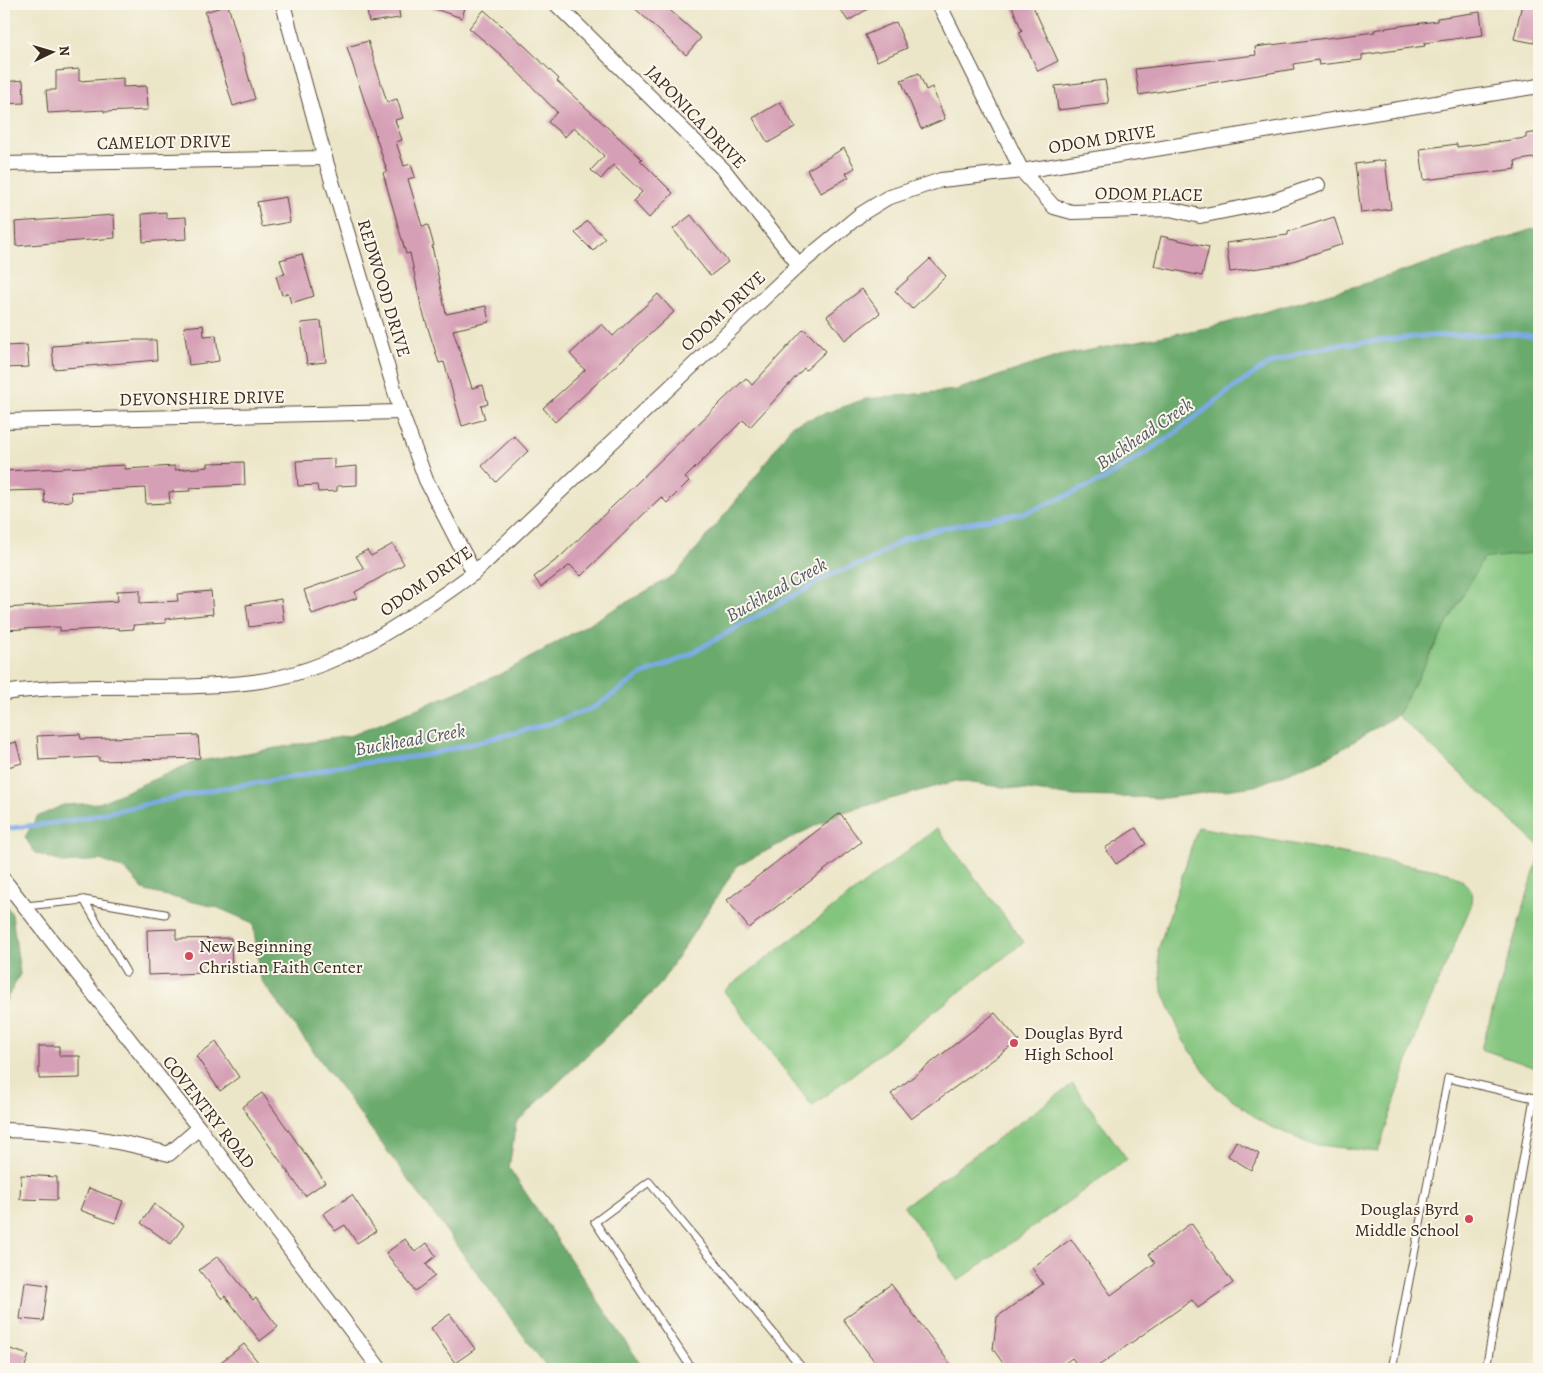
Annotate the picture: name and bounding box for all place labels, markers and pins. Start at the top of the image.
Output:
place label: New Beginning Christian Faith Center [199,934,363,979]
marker: New Beginning Christian Faith Center [183,950,195,962]
place label: Douglas Byrd High School [1024,1021,1123,1066]
marker: Douglas Byrd High School [1008,1037,1020,1049]
place label: Douglas Byrd Middle School [1355,1197,1460,1242]
marker: Douglas Byrd Middle School [1463,1213,1475,1225]

